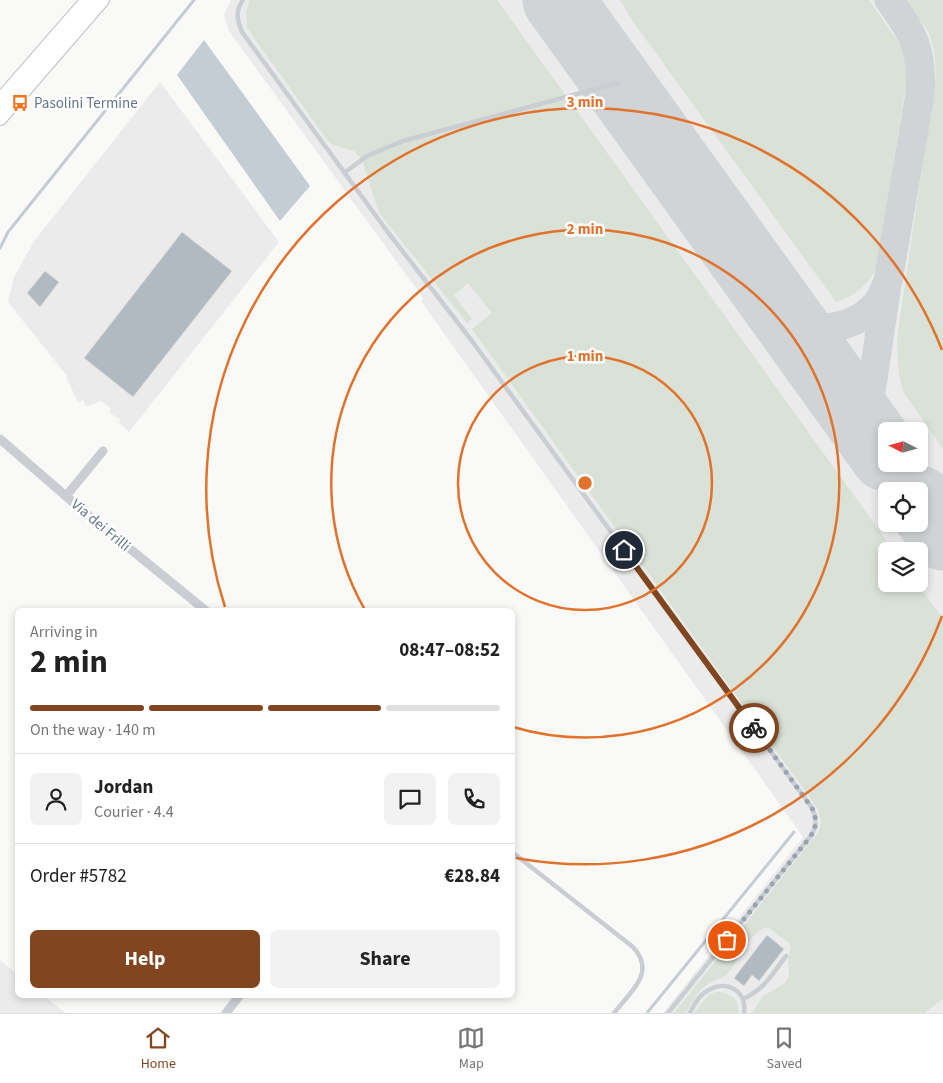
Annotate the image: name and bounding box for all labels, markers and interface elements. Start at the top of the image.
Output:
text: 3 min [567,92,603,113]
bus stop icon: Pasolini Termine [10,93,30,113]
place label: Pasolini Termine [34,93,138,114]
text: 2 min [567,219,603,240]
text: 1 min [567,346,603,367]
north arrow [878,422,928,472]
map controls [878,422,928,592]
centre of rings [576,474,594,492]
button: locate [878,482,928,532]
street label: Via dei Frilli [66,494,135,556]
pin [603,529,645,571]
icon: home [610,536,638,564]
button: layers [878,542,928,592]
text: Arriving in [30,621,98,643]
text: 08:47–08:52 [399,637,500,664]
text: 2 min [30,639,108,685]
courier [729,703,779,753]
icon: bike [740,714,768,742]
text: On the way · 140 m [30,719,155,741]
button: person [30,773,82,825]
button: chat [384,773,436,825]
button: phone [448,773,500,825]
text: Jordan [94,774,153,801]
text: Courier · 4.4 [94,801,174,823]
text: Order #5782 [30,863,127,890]
text: €28.84 [444,863,500,890]
pin [706,919,748,961]
icon: bag [713,926,741,954]
button: Help [30,930,260,988]
button: Share [270,930,500,988]
tab: Home [141,1024,176,1074]
tab: Map [457,1024,485,1074]
tab: Saved [767,1024,802,1074]

